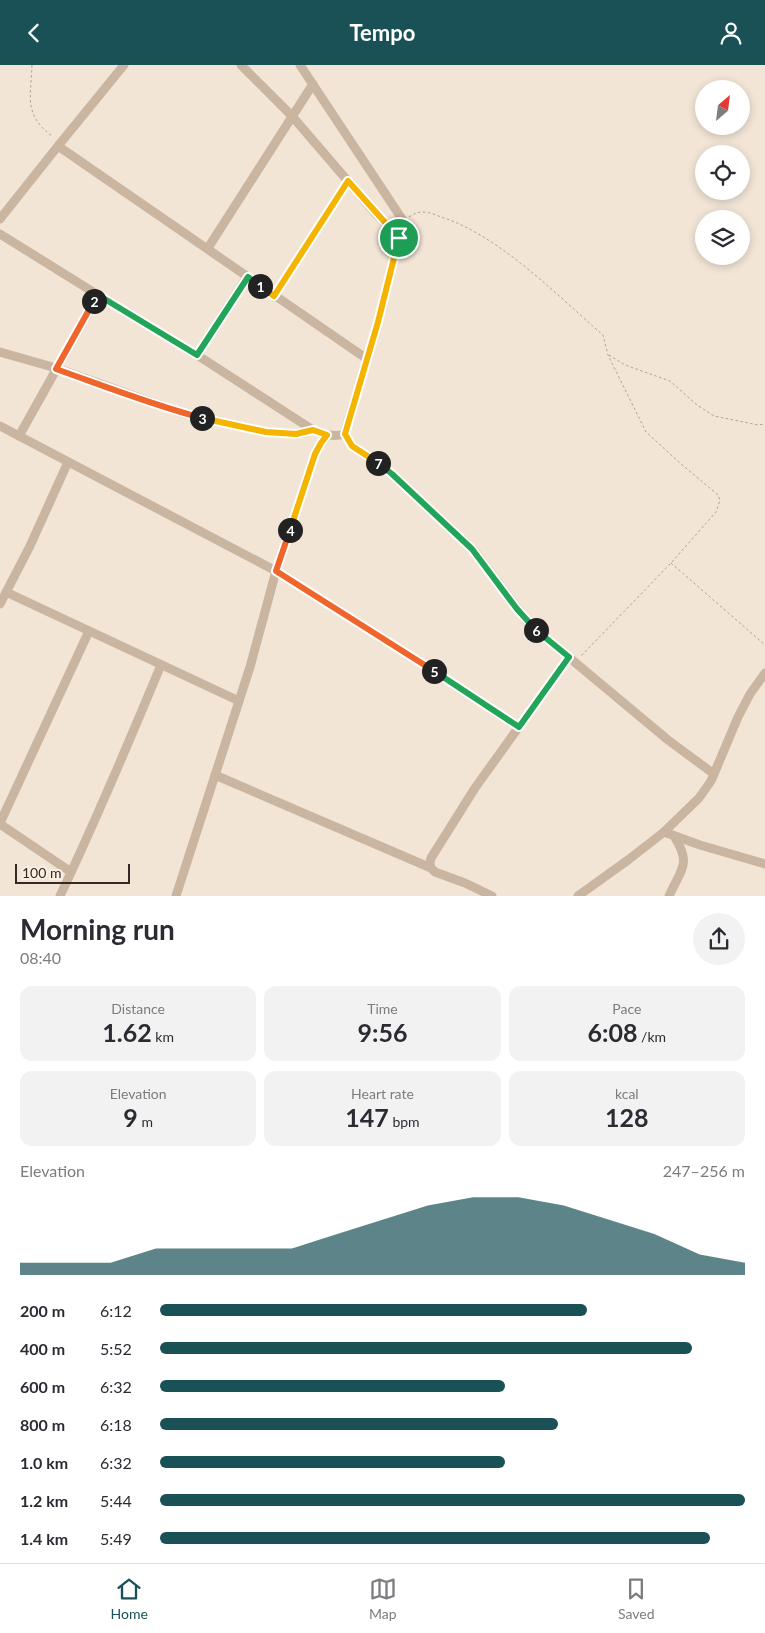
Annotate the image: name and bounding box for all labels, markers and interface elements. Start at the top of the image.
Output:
icon: back [20,19,48,47]
text: Tempo [350,19,415,46]
icon: person [717,19,745,47]
north arrow [695,80,750,135]
map controls [695,80,750,265]
button: locate [695,145,750,200]
button: layers [695,210,750,265]
pin [378,217,420,259]
icon: arrive [385,224,413,252]
pin: 1 [248,273,272,299]
text: 1 [256,278,265,295]
pin: 2 [82,289,106,313]
text: 2 [90,293,99,310]
pin: 3 [190,405,214,431]
text: 3 [198,410,207,427]
pin: 7 [366,451,390,475]
text: 7 [374,455,383,472]
pin: 4 [278,517,302,543]
text: 4 [286,522,295,539]
pin: 6 [524,617,548,643]
text: 6 [532,622,541,639]
pin: 5 [422,659,446,683]
text: 5 [430,663,439,680]
scale bar [15,861,130,884]
text: 100 m [22,864,61,881]
text: Morning run [20,912,175,946]
button: share [693,913,745,965]
text: 08:40 [20,948,61,967]
text: Distance [111,1000,165,1017]
text: Time [367,1000,398,1017]
text: Pace [612,1000,641,1017]
text: 1.62 [102,1017,152,1047]
text: 9:56 [358,1017,407,1047]
text: 6:08 [588,1017,638,1047]
text: km [152,1028,174,1045]
text: /km [638,1028,666,1045]
text: Elevation [110,1085,167,1102]
text: Heart rate [351,1085,414,1102]
text: kcal [615,1085,639,1102]
text: 9 [123,1102,138,1132]
text: 147 [345,1102,389,1132]
text: 128 [605,1102,649,1132]
text: m [138,1113,153,1130]
text: bpm [389,1113,420,1130]
text: Elevation [20,1161,85,1180]
text: 247–256 m [663,1161,745,1180]
text: 200 m [20,1301,65,1320]
text: 6:12 [100,1301,132,1320]
text: 400 m [20,1339,65,1358]
text: 5:52 [100,1339,132,1358]
text: 600 m [20,1377,65,1396]
text: 6:32 [100,1377,132,1396]
text: 800 m [20,1415,65,1434]
text: 6:18 [100,1415,132,1434]
text: 1.0 km [20,1453,68,1472]
text: 6:32 [100,1453,132,1472]
text: 1.2 km [20,1491,68,1510]
text: 5:44 [100,1491,132,1510]
text: 1.4 km [20,1529,68,1548]
text: 5:49 [100,1529,132,1548]
tab: Home [111,1575,148,1622]
tab: Map [369,1575,397,1622]
tab: Saved [618,1575,654,1622]

